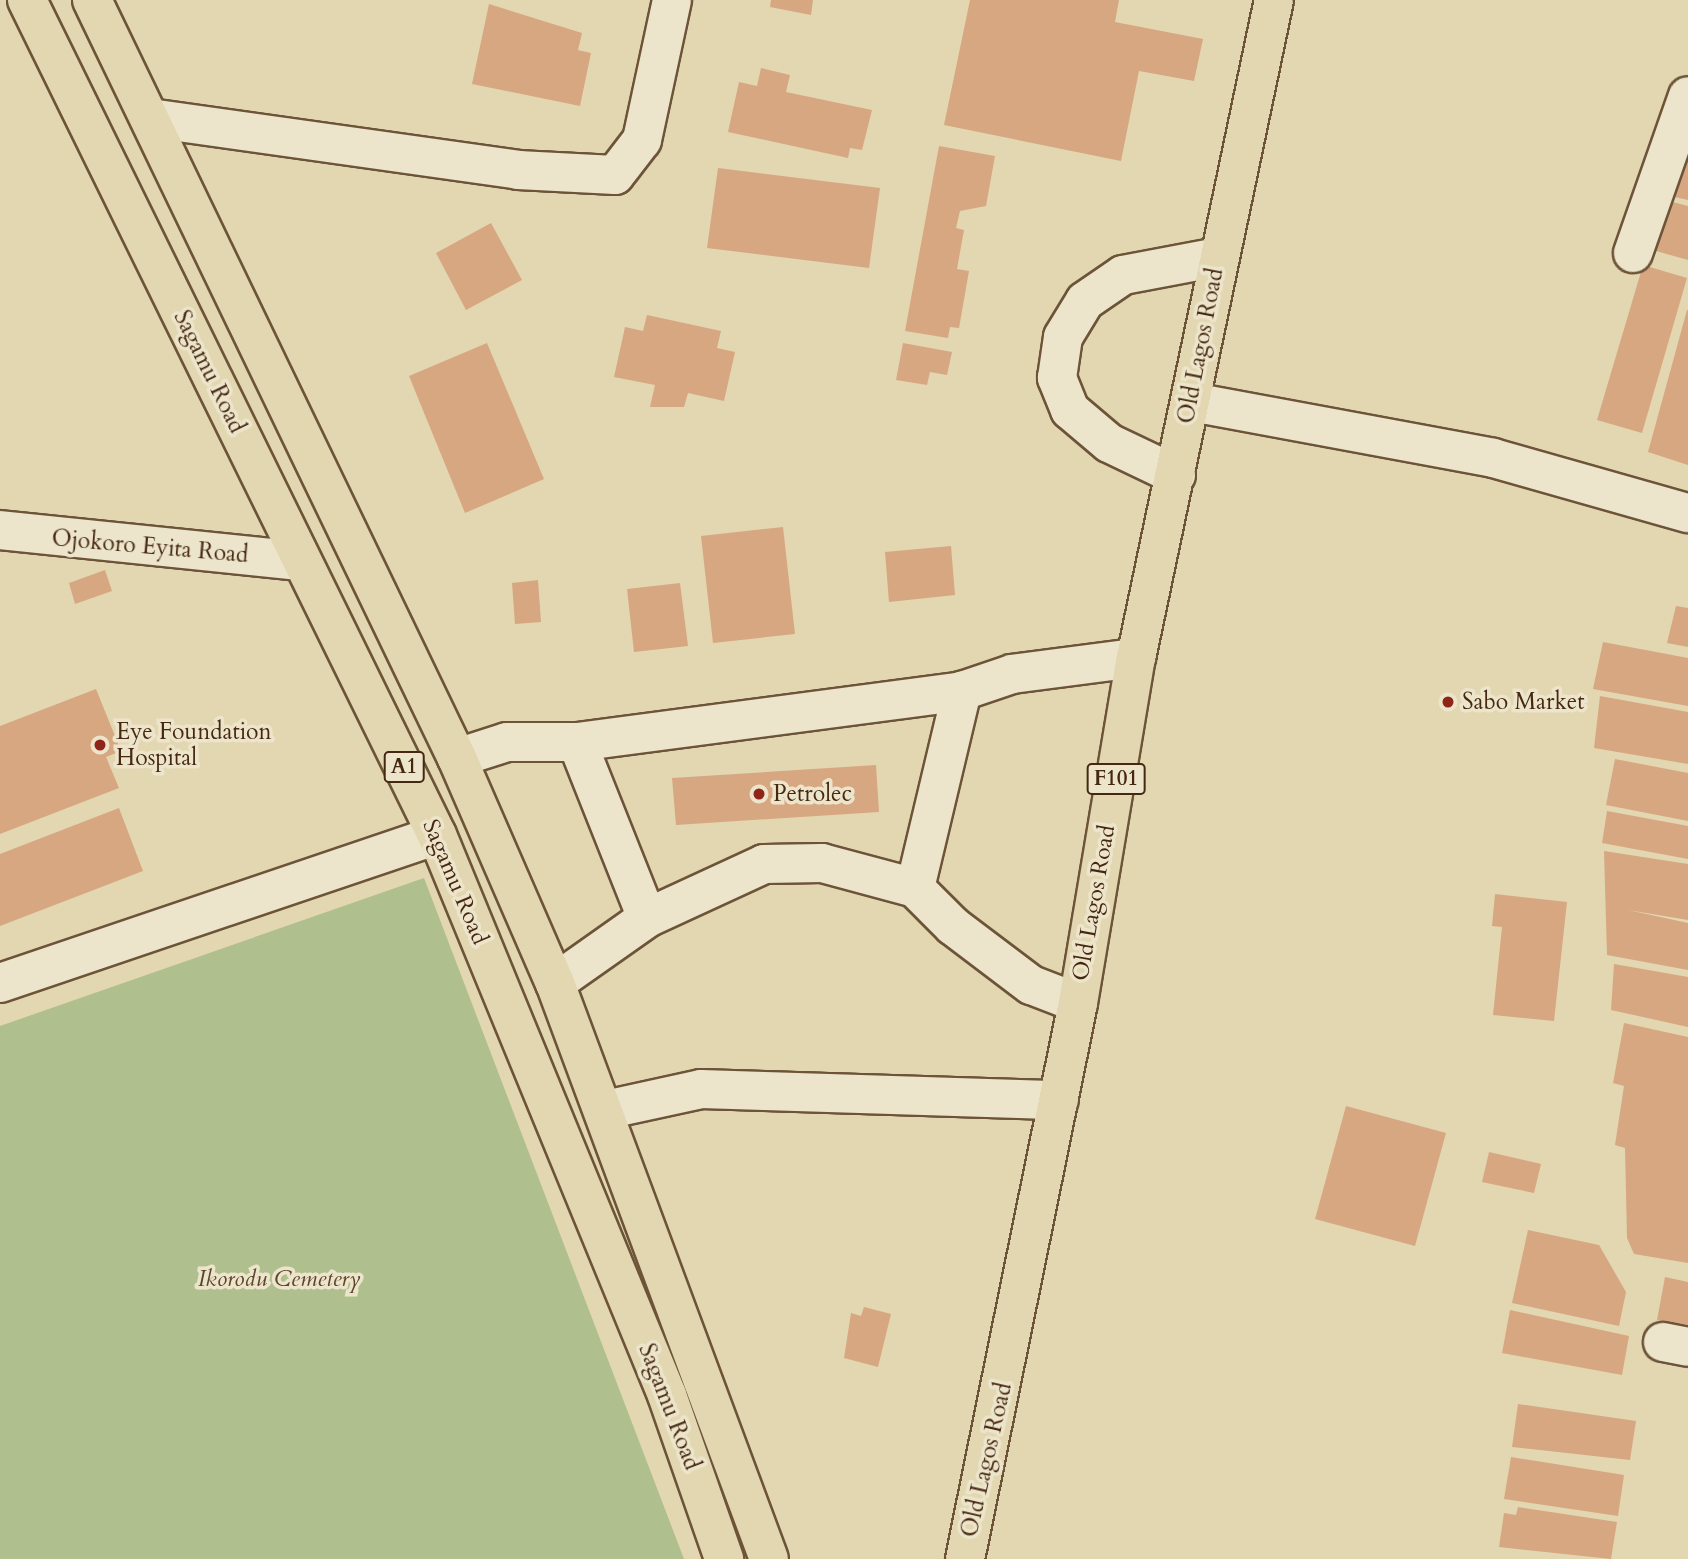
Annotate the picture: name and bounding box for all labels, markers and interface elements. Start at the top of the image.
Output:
street label: Old Lagos Road [1172,266,1230,426]
street label: Sagamu Road [167,306,251,438]
street label: Ojokoro Eyita Road [51,525,249,569]
place label: Sabo Market [1462,688,1584,716]
marker: Sabo Market [1440,694,1456,710]
place label: Eye Foundation Hospital [116,718,272,772]
marker: Eye Foundation Hospital [90,735,110,755]
road number: A1 [383,750,425,784]
road number: F101 [1086,762,1146,796]
place label: Petrolec [773,780,852,808]
marker: Petrolec [751,786,767,802]
street label: Sagamu Road [416,815,494,949]
street label: Old Lagos Road [1067,823,1121,983]
park label: Ikorodu Cemetery [198,1265,360,1293]
street label: Sagamu Road [632,1340,706,1474]
street label: Old Lagos Road [956,1380,1018,1540]

